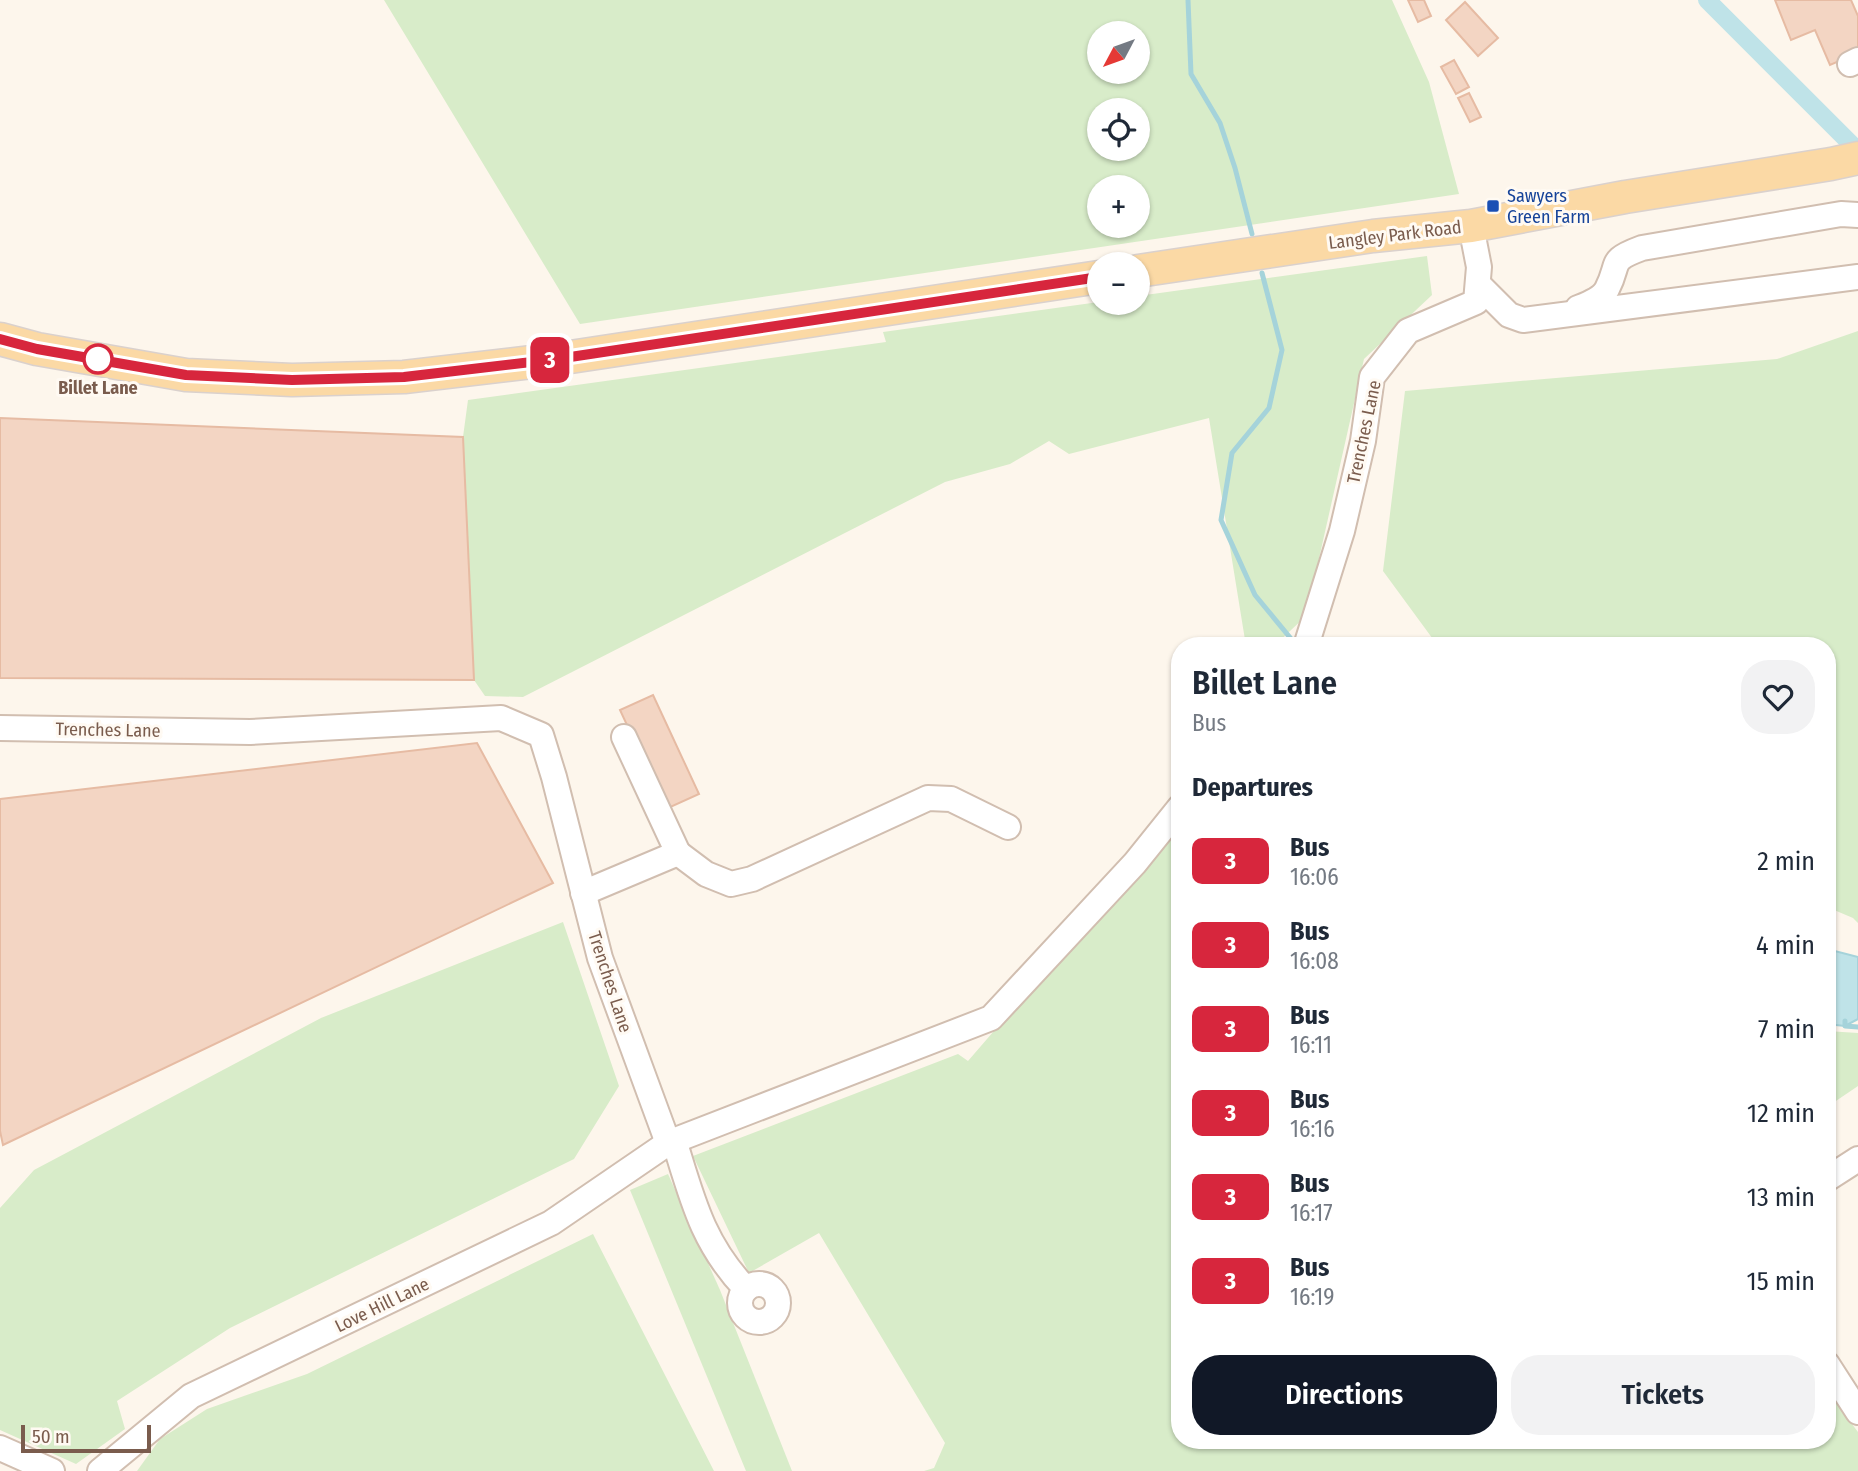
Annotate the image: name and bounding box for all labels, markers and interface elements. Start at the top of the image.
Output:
north arrow [1087,21,1150,84]
map controls [1087,21,1150,315]
button: locate [1087,98,1150,161]
button: + [1087,175,1150,238]
place label: Sawyers Green Farm [1507,185,1590,228]
marker: Sawyers Green Farm [1485,198,1501,214]
street label: Langley Park Road [1327,216,1463,254]
button: − [1087,252,1150,315]
line badge: 3 [527,337,573,383]
marker: Billet Lane [83,344,113,374]
text: 3 [544,346,556,374]
place label: Billet Lane [58,377,138,399]
street label: Trenches Lane [1342,378,1386,486]
button: heart [1741,660,1815,734]
text: Billet Lane [1192,663,1337,703]
text: Bus [1192,709,1226,737]
street label: Trenches Lane [55,718,161,742]
text: Departures [1192,772,1313,803]
text: Bus [1290,832,1329,863]
text: 2 min [1757,846,1815,877]
text: 3 [1225,847,1236,875]
text: 16:06 [1290,863,1339,891]
text: Bus [1290,916,1329,947]
street label: Trenches Lane [583,929,637,1035]
text: 4 min [1756,930,1815,961]
text: 3 [1225,931,1236,959]
text: 16:08 [1290,947,1339,975]
text: Bus [1290,1000,1329,1031]
text: 7 min [1758,1014,1815,1045]
text: 3 [1225,1015,1236,1043]
text: 16:11 [1290,1031,1332,1059]
text: Bus [1290,1084,1329,1115]
text: 12 min [1747,1098,1815,1129]
text: 3 [1225,1099,1236,1127]
text: 16:16 [1290,1115,1335,1143]
text: Bus [1290,1168,1329,1199]
text: 13 min [1747,1182,1815,1213]
text: 3 [1225,1183,1236,1211]
text: 16:17 [1290,1199,1333,1227]
text: Bus [1290,1252,1329,1283]
text: 15 min [1747,1266,1815,1297]
text: 3 [1225,1267,1236,1295]
street label: Love Hill Lane [331,1273,433,1337]
text: 16:19 [1290,1283,1334,1311]
button: Directions [1192,1355,1497,1435]
button: Tickets [1511,1355,1815,1435]
scale bar [21,1422,150,1454]
text: 50 m [32,1425,70,1448]

